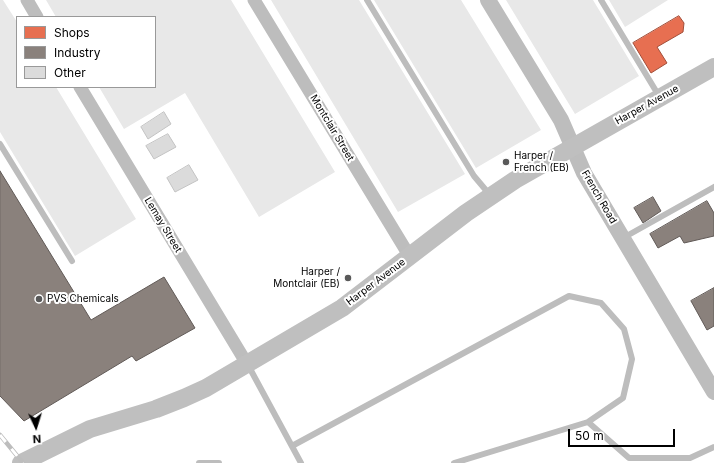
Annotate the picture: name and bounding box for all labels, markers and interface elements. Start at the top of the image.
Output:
legend [16,16,156,88]
text: Shops [54,25,90,40]
text: Industry [54,45,100,60]
text: Other [54,65,86,80]
street label: Harper Avenue [613,83,681,127]
street label: Montclair Street [308,93,356,163]
place label: Harper / French (EB) [514,150,569,174]
marker: Harper / French (EB) [501,157,511,167]
street label: French Road [579,168,619,226]
street label: Lemay Street [142,195,184,255]
street label: Harper Avenue [344,256,408,308]
place label: Harper / Montclair (EB) [273,266,340,290]
marker: Harper / Montclair (EB) [343,273,353,283]
place label: PVS Chemicals [47,293,119,305]
marker: PVS Chemicals [34,294,44,304]
north arrow [16,407,56,447]
scale bar [570,421,677,447]
text: 50 m [575,428,604,443]
text: N [32,432,42,446]

